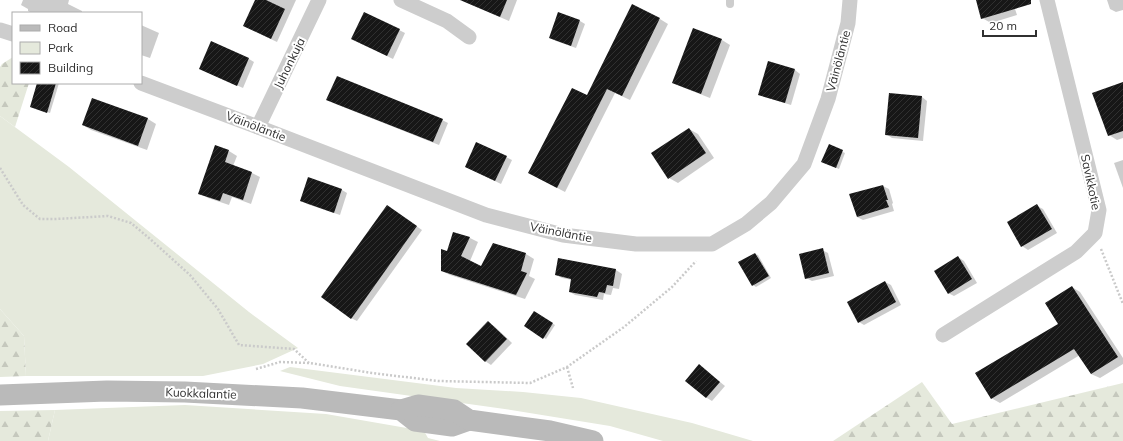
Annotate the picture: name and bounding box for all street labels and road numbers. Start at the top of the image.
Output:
street label: Väinöläntie [823,29,853,93]
street label: Juhonkuja [270,35,308,91]
street label: Väinöläntie [224,108,288,144]
street label: Savikkotie [1078,153,1104,211]
street label: Väinöläntie [529,219,593,245]
street label: Kuokkalantie [165,384,237,402]

